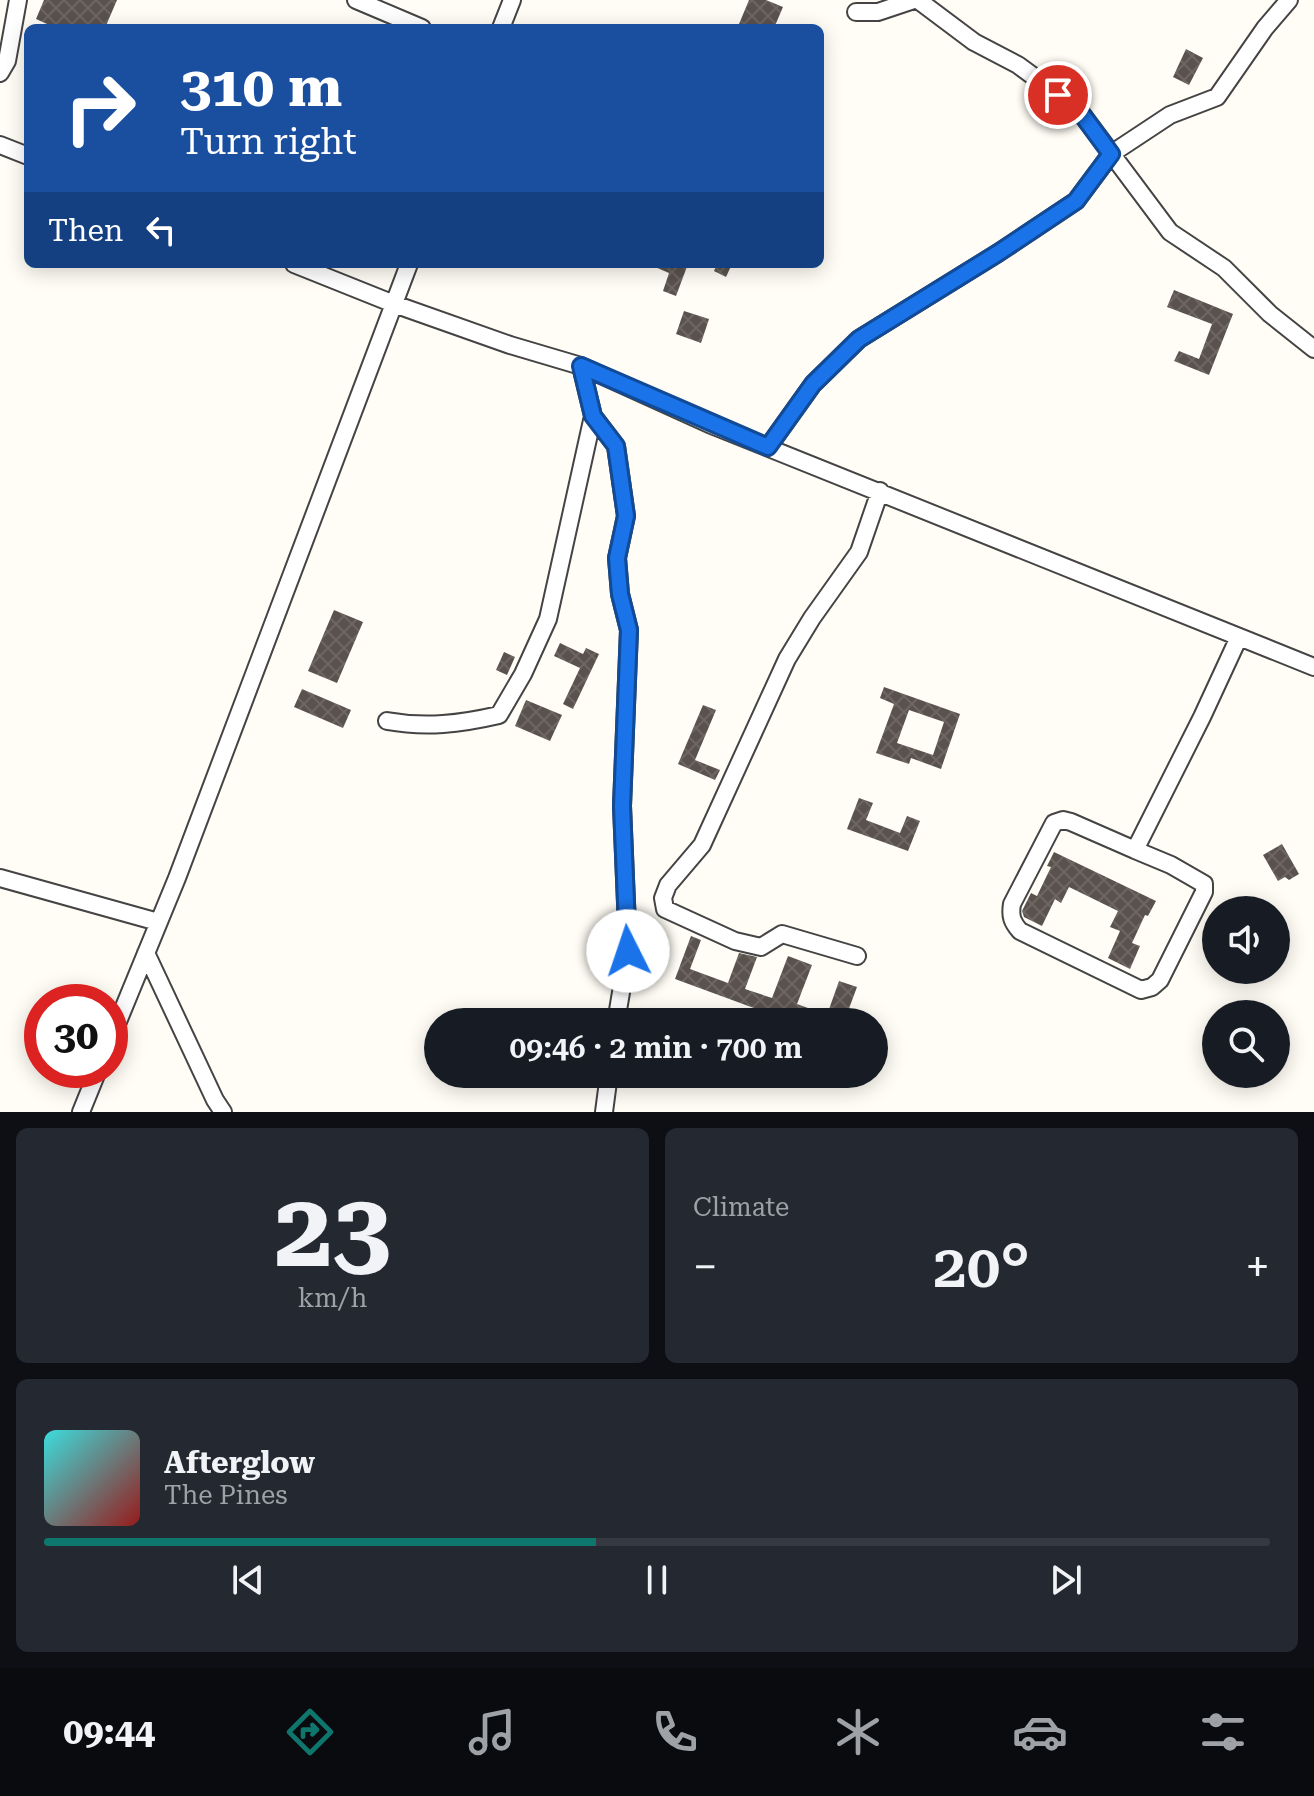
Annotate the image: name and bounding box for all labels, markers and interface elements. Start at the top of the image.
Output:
text: 310 m [180,54,342,120]
icon: right [48,56,152,160]
pin [1024,61,1092,129]
icon: arrive [1036,73,1080,117]
text: Turn right [180,121,357,163]
icon: left [139,208,183,252]
text: Then [48,213,123,248]
map controls [1202,896,1290,1088]
button: sound [1202,896,1290,984]
position arrow [586,909,670,993]
speed limit sign: 30 [24,984,128,1088]
button: search [1202,1000,1290,1088]
text: 09:46 · 2 min · 700 m [510,1030,802,1065]
text: 23 [274,1170,391,1291]
text: Climate [693,1192,789,1222]
text: 20° [933,1231,1030,1302]
text: − [693,1241,718,1293]
text: + [1245,1241,1270,1293]
text: km/h [298,1283,367,1313]
text: Afterglow [164,1445,315,1480]
text: The Pines [164,1480,288,1510]
icon: previous [226,1558,270,1602]
icon: pause [635,1558,679,1602]
icon: next [1044,1558,1088,1602]
icon: directions [282,1704,338,1760]
icon: music [464,1704,520,1760]
icon: phone [647,1704,703,1760]
icon: climate [830,1704,886,1760]
icon: car [1012,1704,1068,1760]
icon: filters [1195,1704,1251,1760]
text: 09:44 [63,1711,155,1753]

